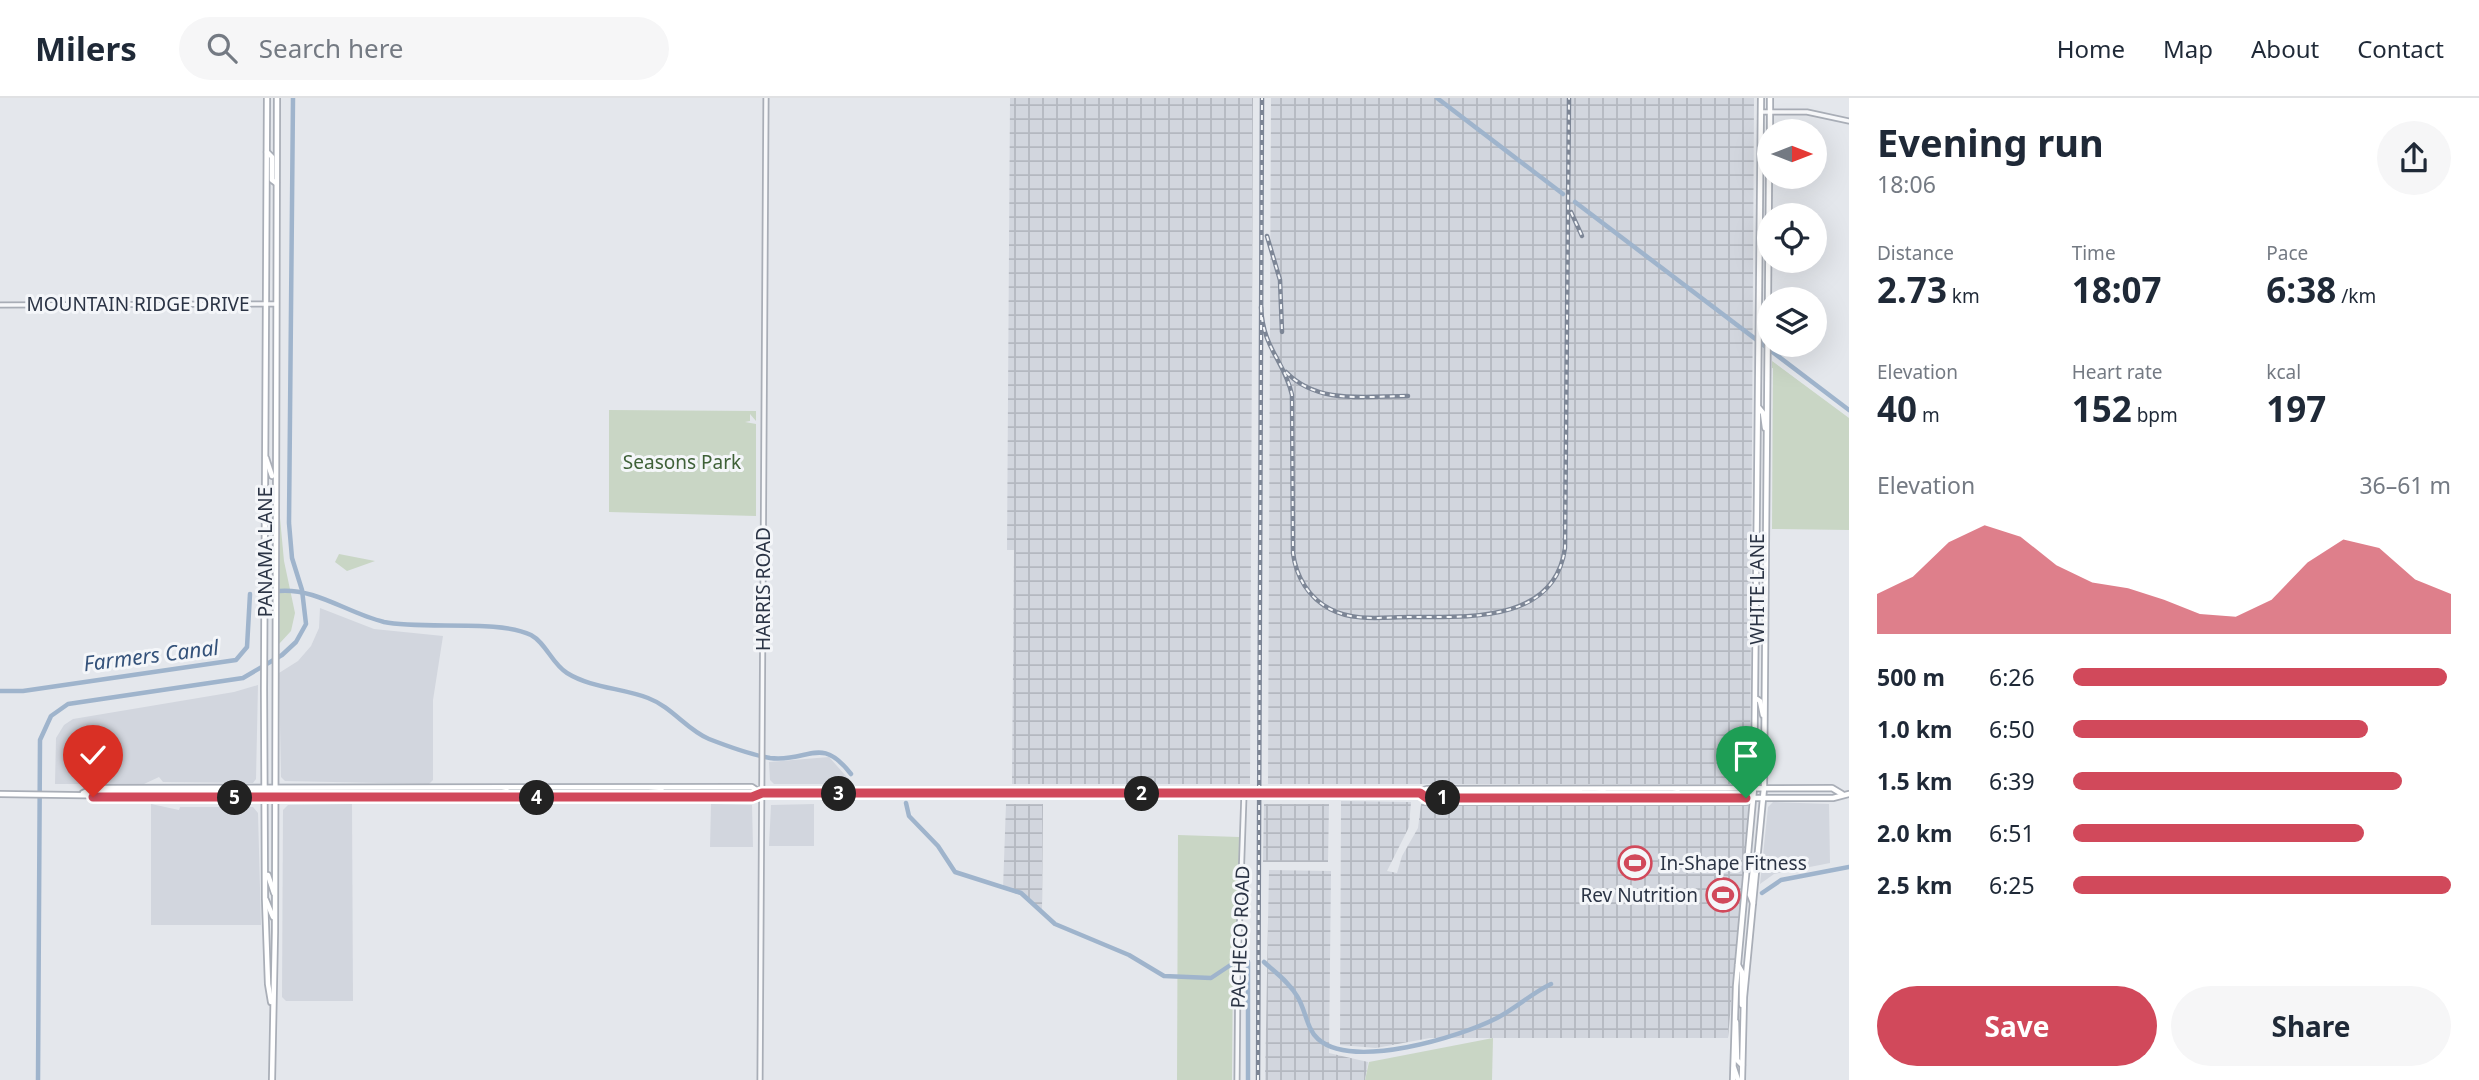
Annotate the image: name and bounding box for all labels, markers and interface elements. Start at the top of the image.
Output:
search box [179,17,669,80]
text: Milers [35,26,137,71]
icon: search [203,29,241,67]
text: Search here [259,30,404,66]
text: Home [2057,32,2125,65]
text: Map [2163,32,2213,65]
text: About [2251,32,2319,65]
text: Contact [2357,32,2444,65]
text: Evening run [1877,116,2104,168]
north arrow [1757,119,1827,189]
map controls [1757,119,1827,357]
button: share [2377,121,2451,195]
text: 18:06 [1877,168,1936,200]
button: locate [1757,203,1827,273]
text: Distance [1877,240,1954,266]
text: Time [2072,240,2116,266]
text: Pace [2266,240,2308,266]
text: 2.73 [1877,266,1947,313]
text: 18:07 [2072,266,2162,313]
text: 6:38 [2266,266,2336,313]
text: km [1947,283,1980,309]
text: /km [2336,283,2376,309]
button: layers [1757,287,1827,357]
street label: MOUNTAIN RIDGE DRIVE [26,291,250,317]
text: Elevation [1877,359,1958,385]
text: Heart rate [2072,359,2162,385]
text: kcal [2266,359,2301,385]
text: 40 [1877,385,1917,432]
text: 152 [2072,385,2132,432]
text: 197 [2266,385,2326,432]
text: m [1917,402,1940,428]
text: bpm [2132,402,2178,428]
park label: Seasons Park [623,449,741,475]
text: Elevation [1877,469,1975,501]
text: 36–61 m [2359,469,2451,501]
street label: PANAMA LANE [252,487,278,617]
street label: HARRIS ROAD [750,527,776,651]
street label: WHITE LANE [1744,533,1770,645]
water label: Farmers Canal [82,633,221,677]
text: 500 m [1877,661,1945,693]
text: 6:26 [1989,661,2035,693]
text: 1.0 km [1877,713,1952,745]
text: 6:50 [1989,713,2035,745]
pin [63,725,123,797]
pin [1716,726,1776,798]
icon: check [74,736,112,774]
icon: arrive [1727,737,1765,775]
text: 1.5 km [1877,765,1952,797]
text: 6:39 [1989,765,2035,797]
pin: 3 [822,776,856,812]
pin: 2 [1124,776,1160,812]
pin: 5 [218,780,252,816]
pin: 4 [520,780,554,816]
text: 3 [833,780,844,806]
text: 2 [1136,780,1147,806]
pin: 1 [1426,780,1460,816]
text: 5 [229,784,240,810]
text: 4 [531,784,542,810]
text: 1 [1437,784,1448,810]
text: 2.0 km [1877,817,1952,849]
text: 6:51 [1989,817,2035,849]
sports icon: In-Shape Fitness [1616,844,1654,882]
place label: In-Shape Fitness [1660,850,1807,876]
street label: PACHECO ROAD [1225,865,1255,1009]
text: 2.5 km [1877,869,1952,901]
text: 6:25 [1989,869,2035,901]
sports icon: Rev Nutrition [1704,876,1742,914]
place label: Rev Nutrition [1580,882,1698,908]
button: Save [1877,986,2157,1066]
button: Share [2171,986,2451,1066]

